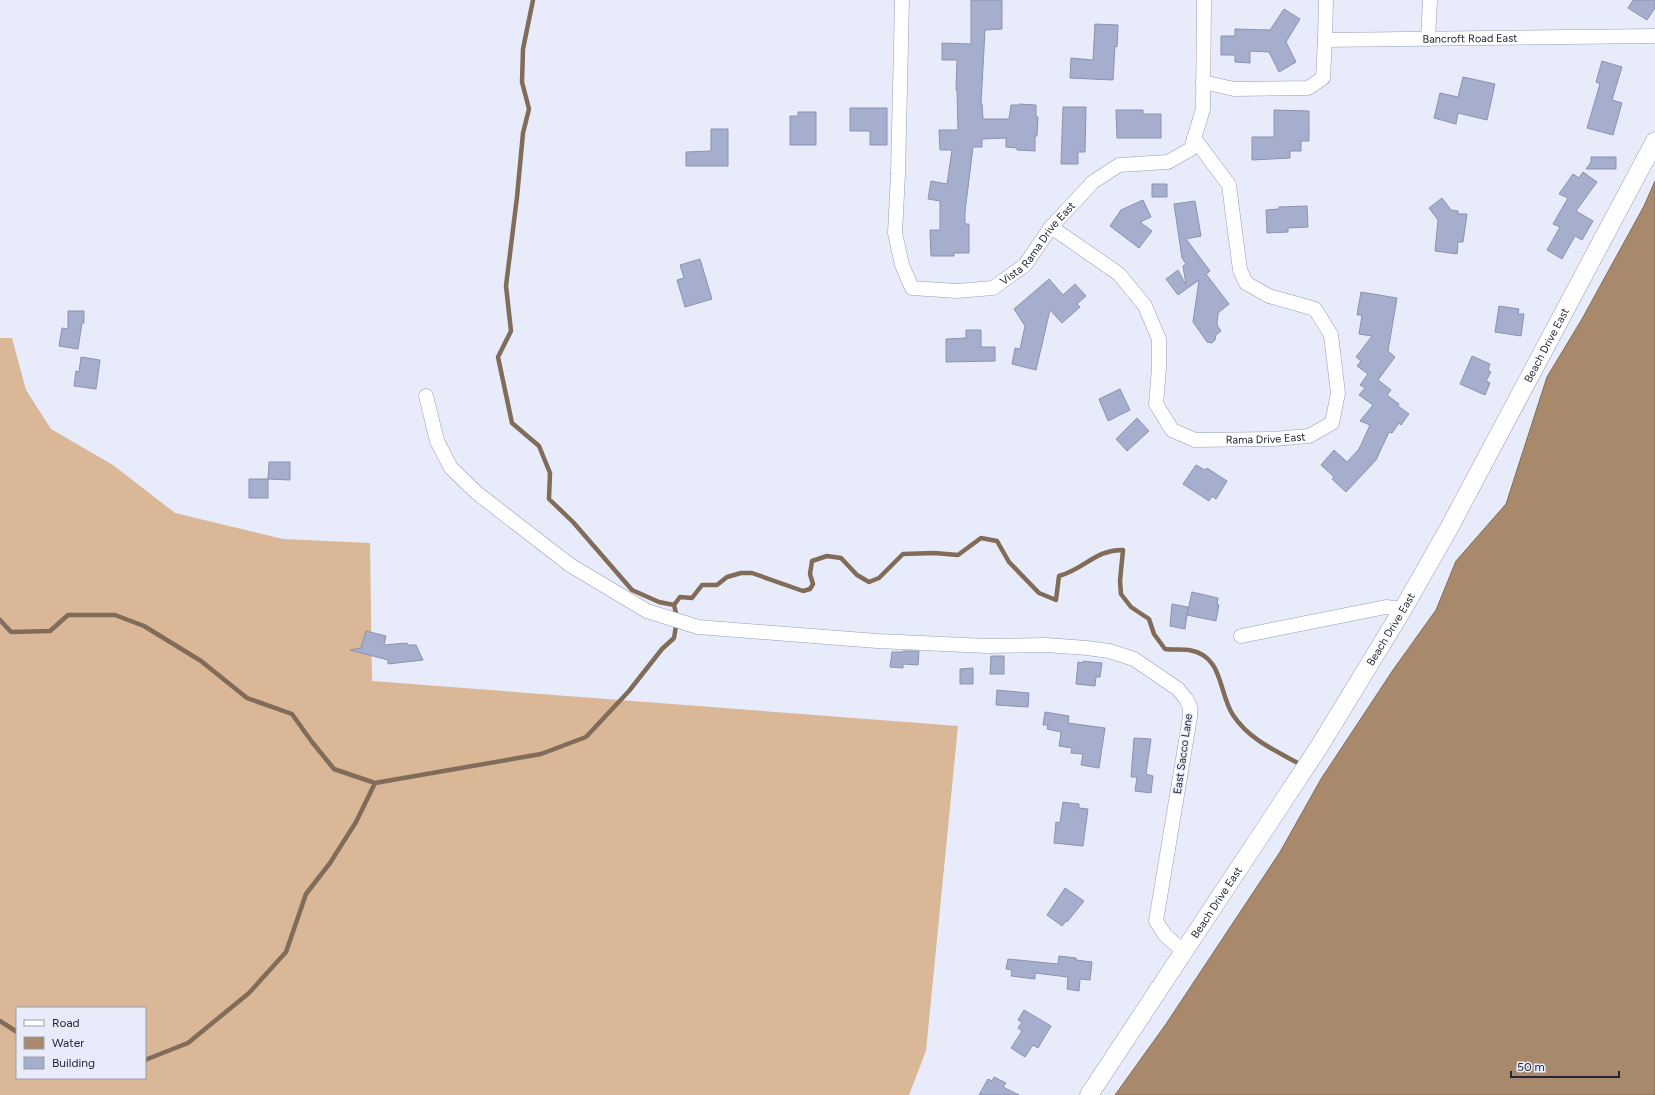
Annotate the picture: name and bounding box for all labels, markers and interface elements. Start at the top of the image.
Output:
street label: Bancroft Road East [1422,31,1518,45]
street label: Vista Rama Drive East [997,199,1078,287]
street label: Beach Drive East [1521,306,1572,385]
street label: Rama Drive East [1226,430,1306,446]
street label: Beach Drive East [1364,590,1417,668]
street label: East Sacco Lane [1171,713,1195,795]
street label: Beach Drive East [1188,864,1245,940]
legend [16,1007,146,1079]
text: Road [52,1016,80,1030]
text: Water [52,1036,84,1050]
scale bar [1511,1053,1619,1079]
text: Building [52,1056,95,1070]
text: 50 m [1517,1060,1545,1074]

